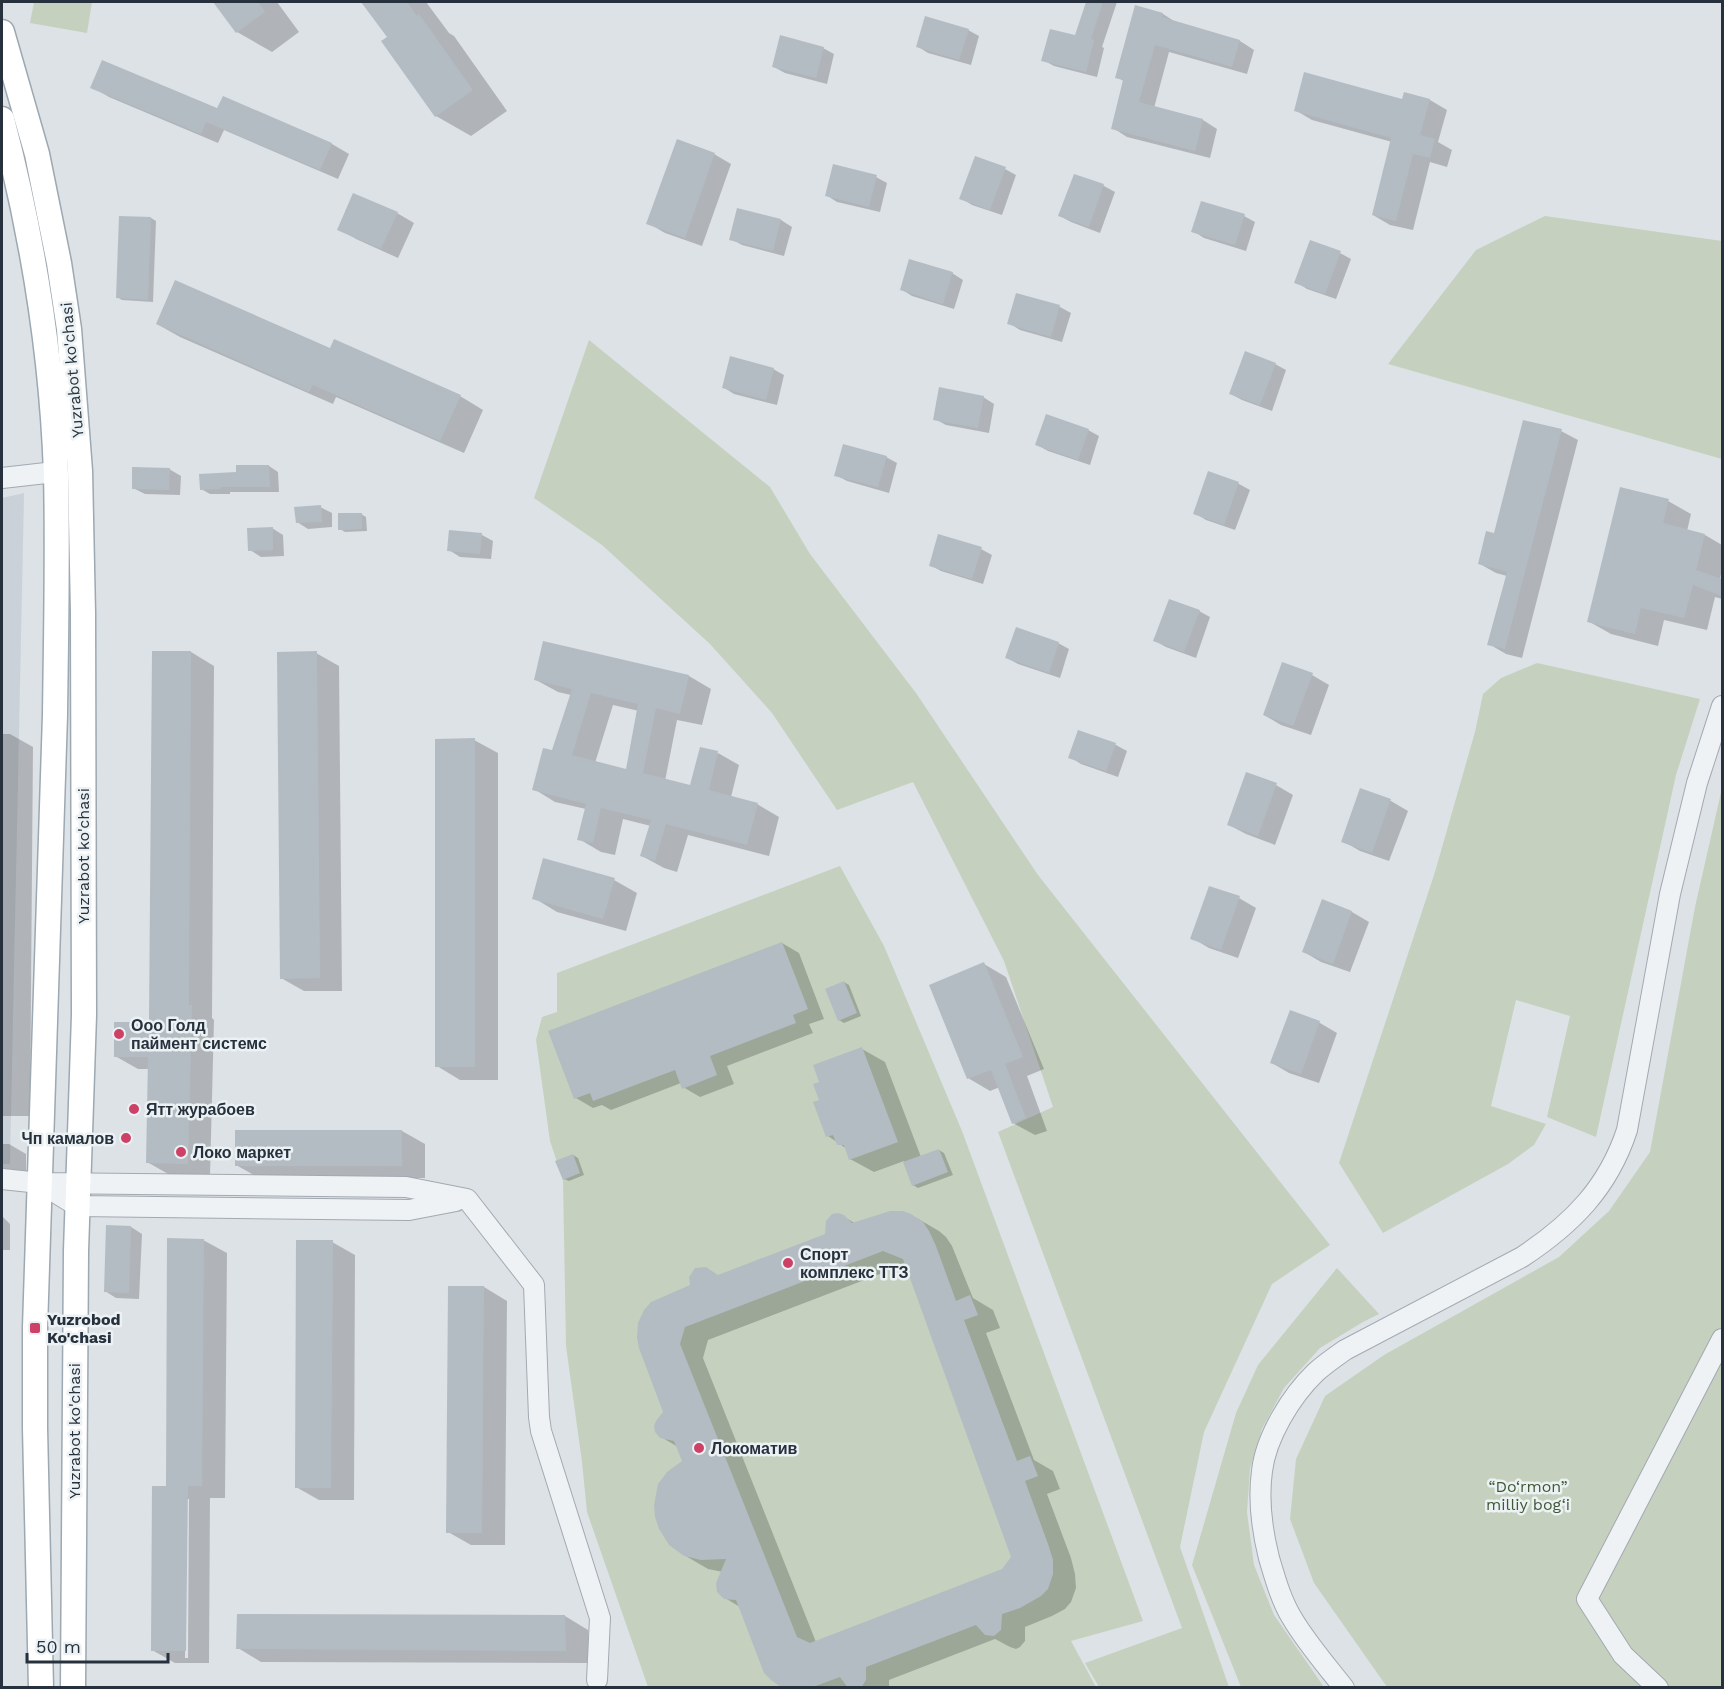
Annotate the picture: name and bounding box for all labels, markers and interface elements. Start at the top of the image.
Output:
street label: Yuzrabot ko'chasi [57,302,87,438]
street label: Yuzrabot ko'chasi [74,788,93,924]
place label: Ооо Голд паймент системс [131,1016,267,1053]
marker: Ооо Голд паймент системс [112,1027,126,1041]
place label: Ятт журабоев [146,1100,255,1119]
marker: Ятт журабоев [127,1102,141,1116]
place label: Чп камалов [22,1129,114,1148]
marker: Чп камалов [119,1131,133,1145]
place label: Локо маркет [193,1143,291,1162]
marker: Локо маркет [174,1145,188,1159]
place label: Спорт комплекс ТТЗ [800,1245,909,1282]
marker: Спорт комплекс ТТЗ [781,1256,795,1270]
place label: Yuzrobod Ko'chasi [47,1310,121,1347]
marker: Yuzrobod Ko'chasi [28,1321,42,1335]
street label: Yuzrabot ko'chasi [65,1363,84,1499]
place label: Локоматив [711,1439,798,1458]
marker: Локоматив [692,1441,706,1455]
park label: “Do‘rmon” milliy bog‘i [1486,1477,1570,1514]
scale bar [27,1626,168,1664]
text: 50 m [36,1636,81,1657]

